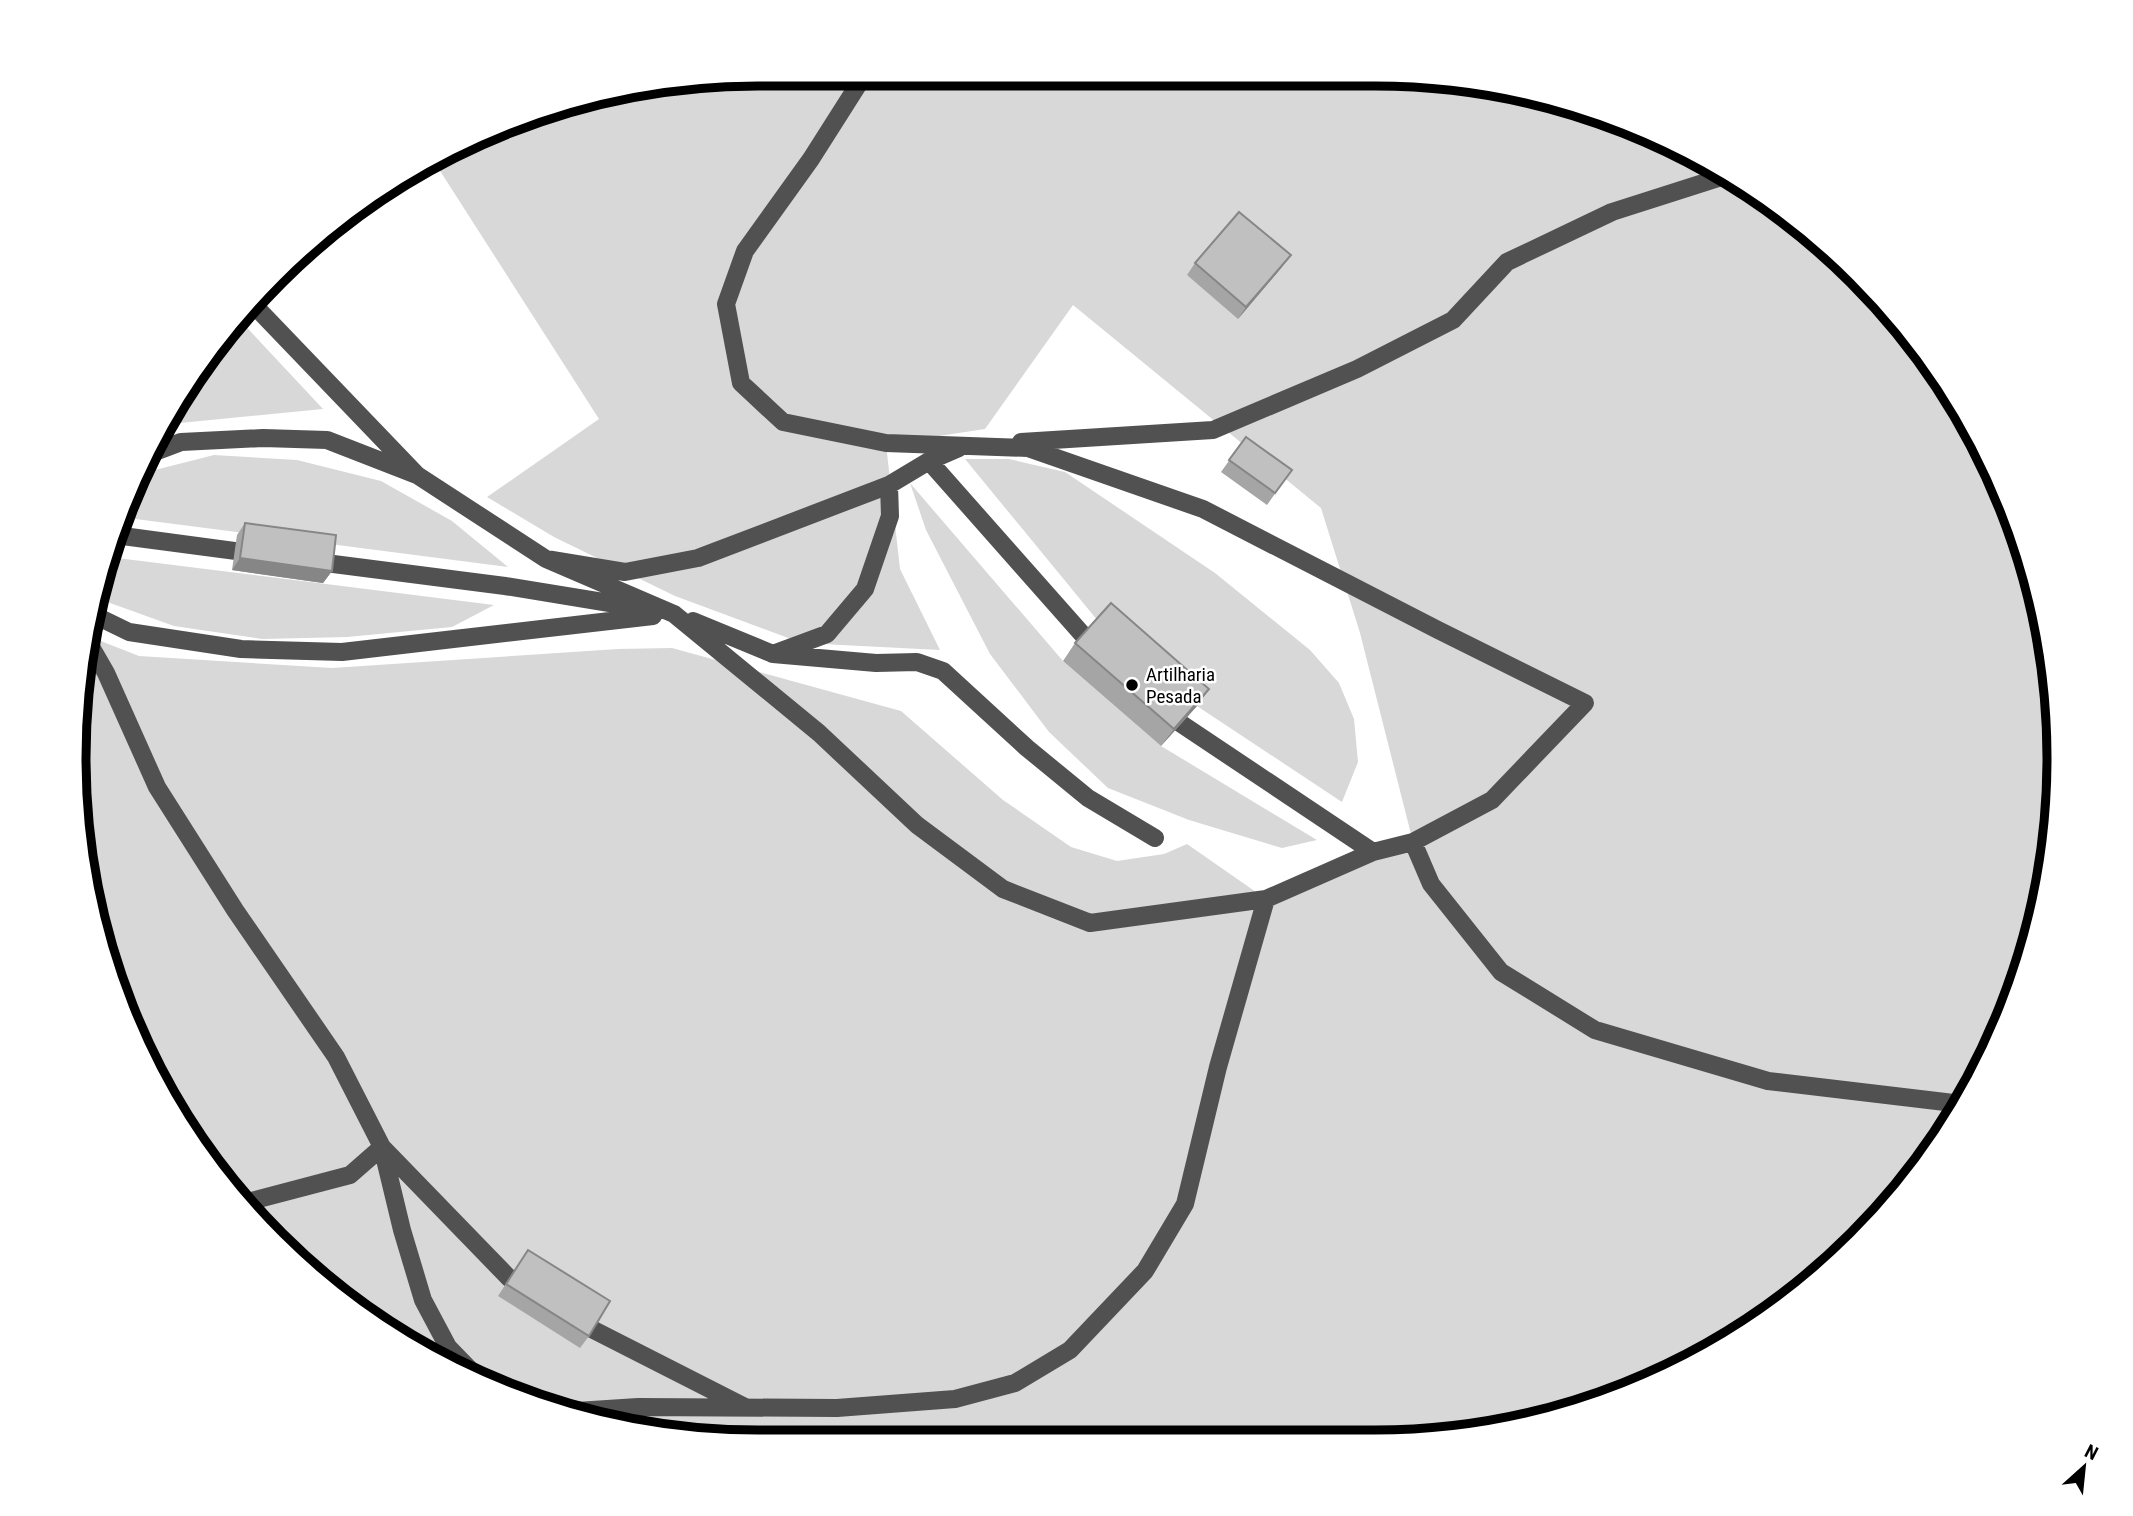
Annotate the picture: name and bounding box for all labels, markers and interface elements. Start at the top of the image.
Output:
place label: Artilharia Pesada [1146,663,1215,708]
marker: Artilharia Pesada [1124,677,1140,693]
north arrow [2049,1432,2119,1502]
text: N [2081,1439,2102,1465]

